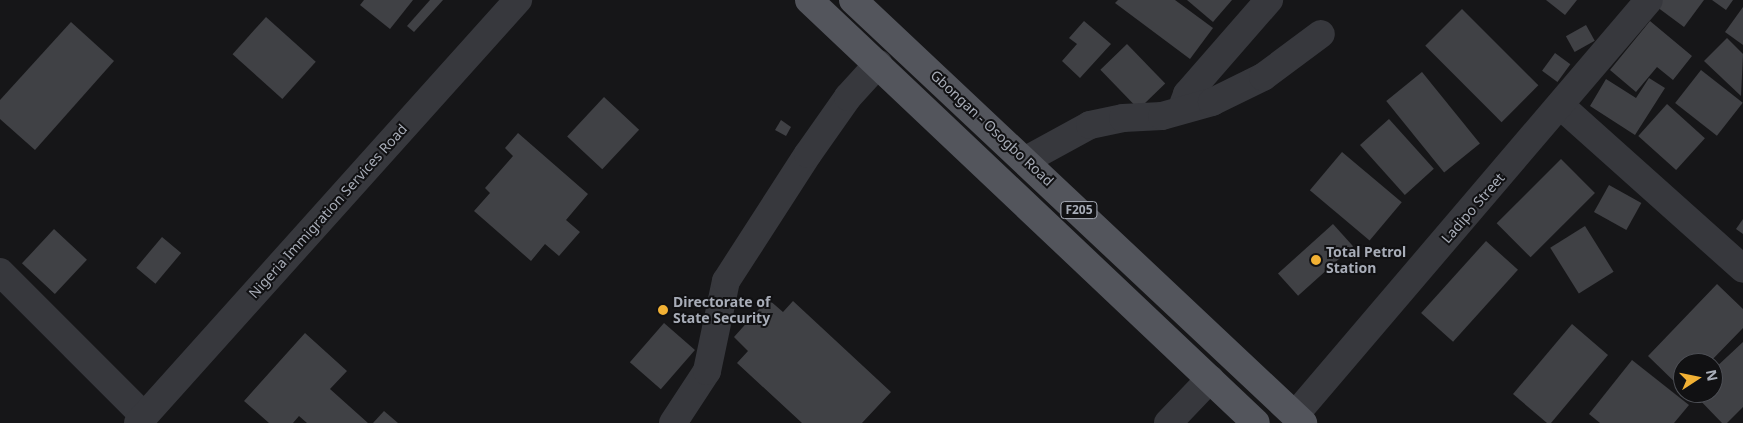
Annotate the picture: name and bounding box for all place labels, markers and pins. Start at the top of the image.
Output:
place label: Total Petrol Station [1326,244,1406,276]
marker: Total Petrol Station [1310,254,1322,266]
place label: Directorate of State Security [673,294,770,326]
marker: Directorate of State Security [657,304,669,316]

